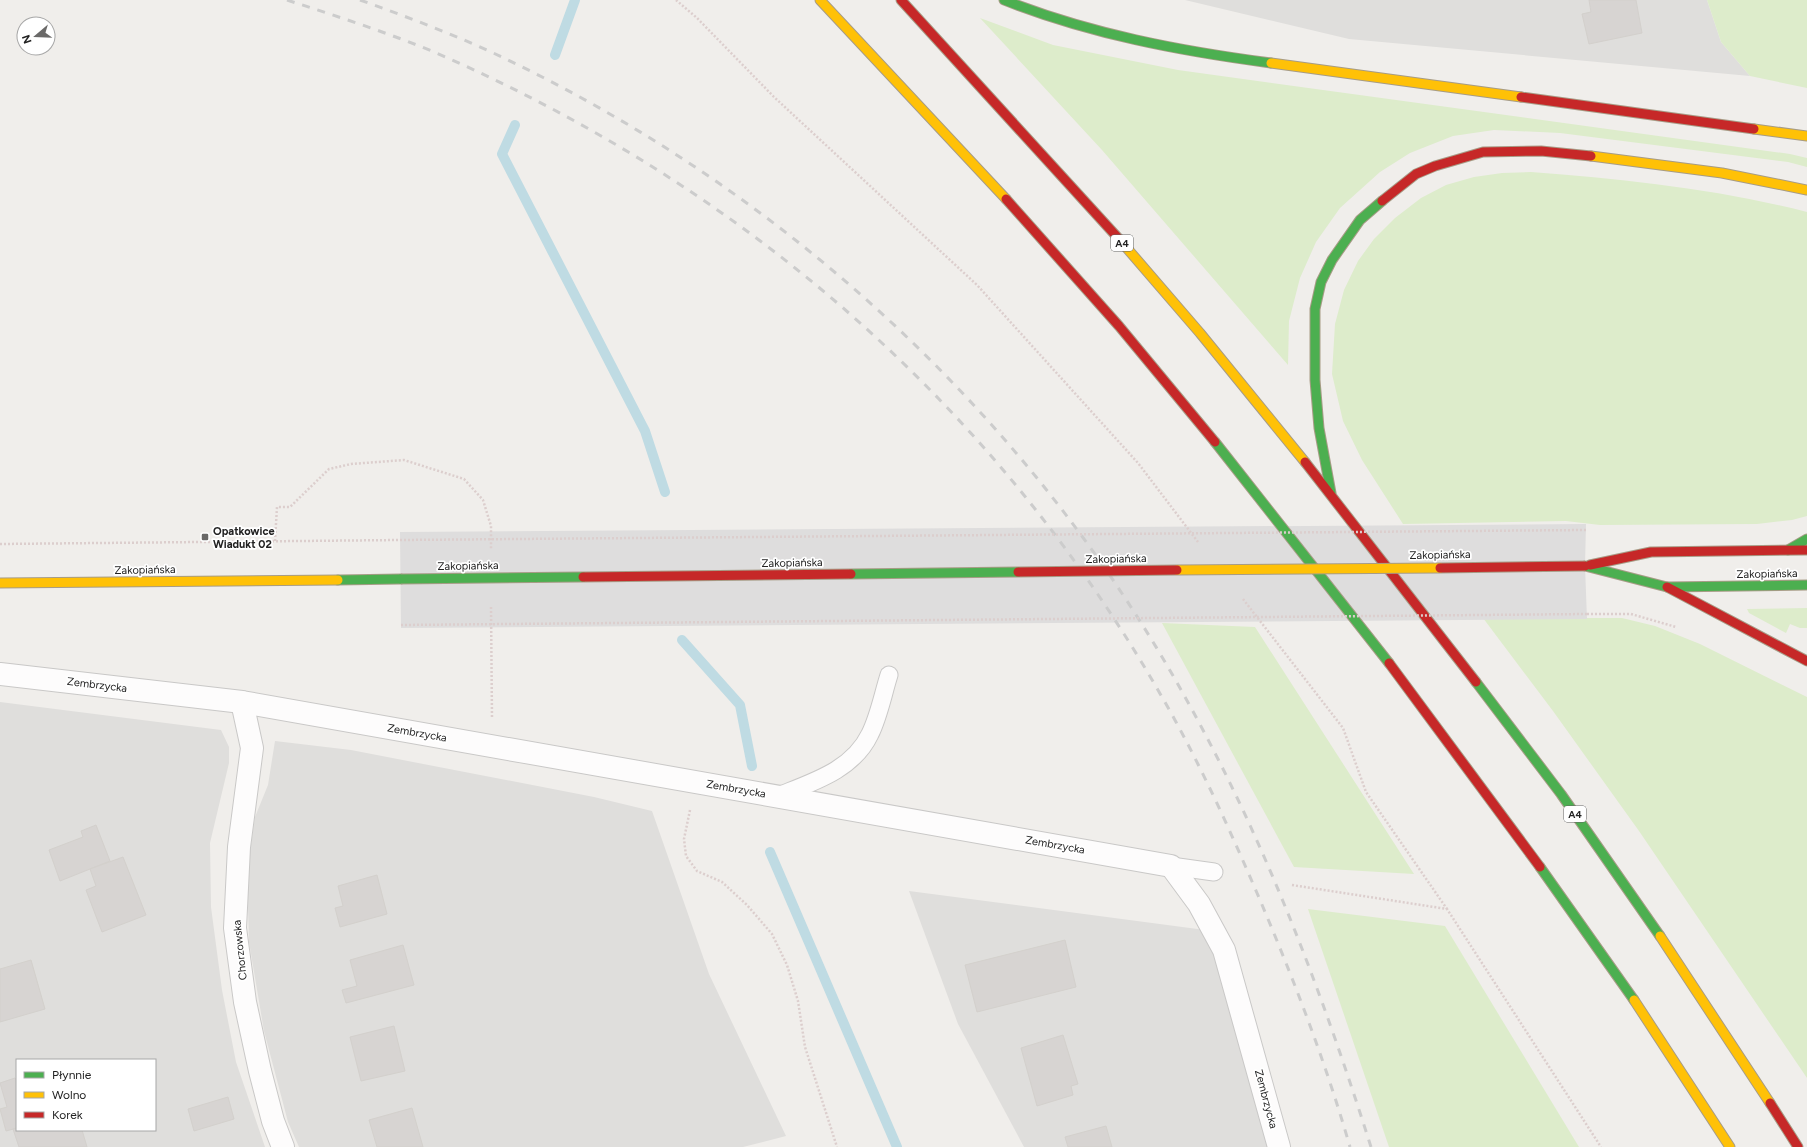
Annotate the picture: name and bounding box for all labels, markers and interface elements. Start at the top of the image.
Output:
north arrow [16,16,56,56]
text: N [19,33,35,45]
road number: A4 [1111,235,1133,251]
place label: Opatkowice Wiadukt 02 [213,525,275,551]
marker: Opatkowice Wiadukt 02 [200,532,210,542]
street label: Zakopiańska [1409,548,1471,562]
street label: Zakopiańska [1085,552,1147,566]
street label: Zakopiańska [761,556,823,570]
street label: Zakopiańska [437,559,499,573]
street label: Zakopiańska [114,563,176,577]
street label: Zakopiańska [1736,567,1798,581]
street label: Zembrzycka [66,675,128,695]
street label: Zembrzycka [386,721,448,745]
street label: Zembrzycka [705,777,767,801]
road number: A4 [1564,806,1586,822]
street label: Zembrzycka [1024,833,1086,857]
street label: Chorzowska [230,919,250,981]
legend [16,1059,156,1131]
text: Płynnie [52,1068,92,1082]
street label: Zembrzycka [1252,1068,1280,1130]
text: Wolno [52,1088,86,1102]
text: Korek [52,1108,83,1122]

